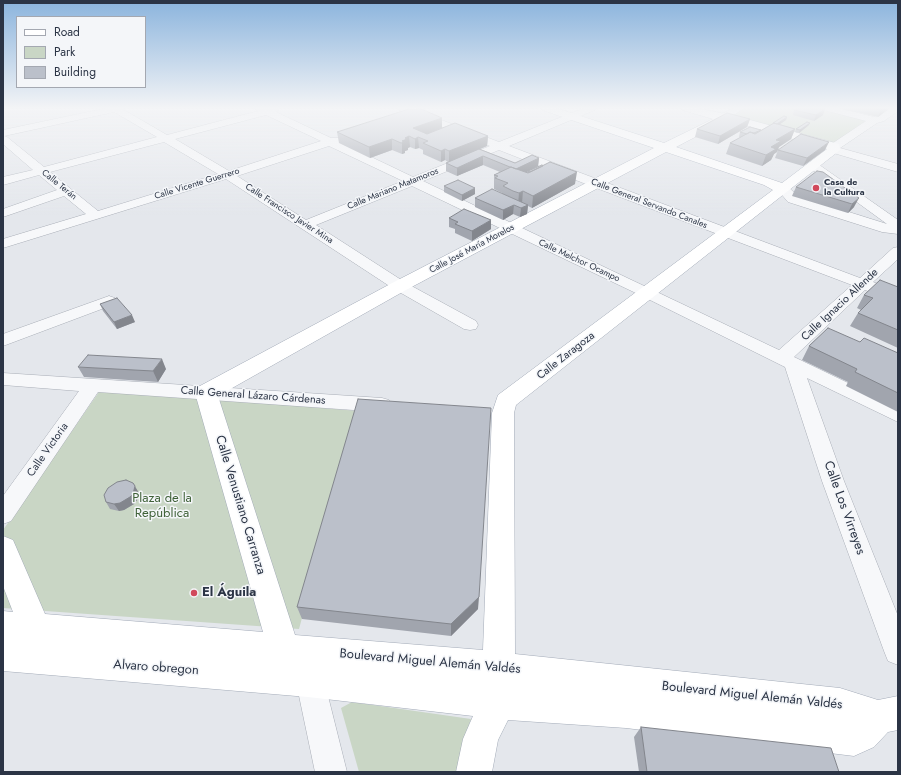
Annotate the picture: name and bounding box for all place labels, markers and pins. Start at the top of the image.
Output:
place label: Casa de la Cultura [824,178,864,199]
marker: Casa de la Cultura [811,183,821,193]
place label: El Águila [202,585,256,601]
marker: El Águila [189,588,199,598]

